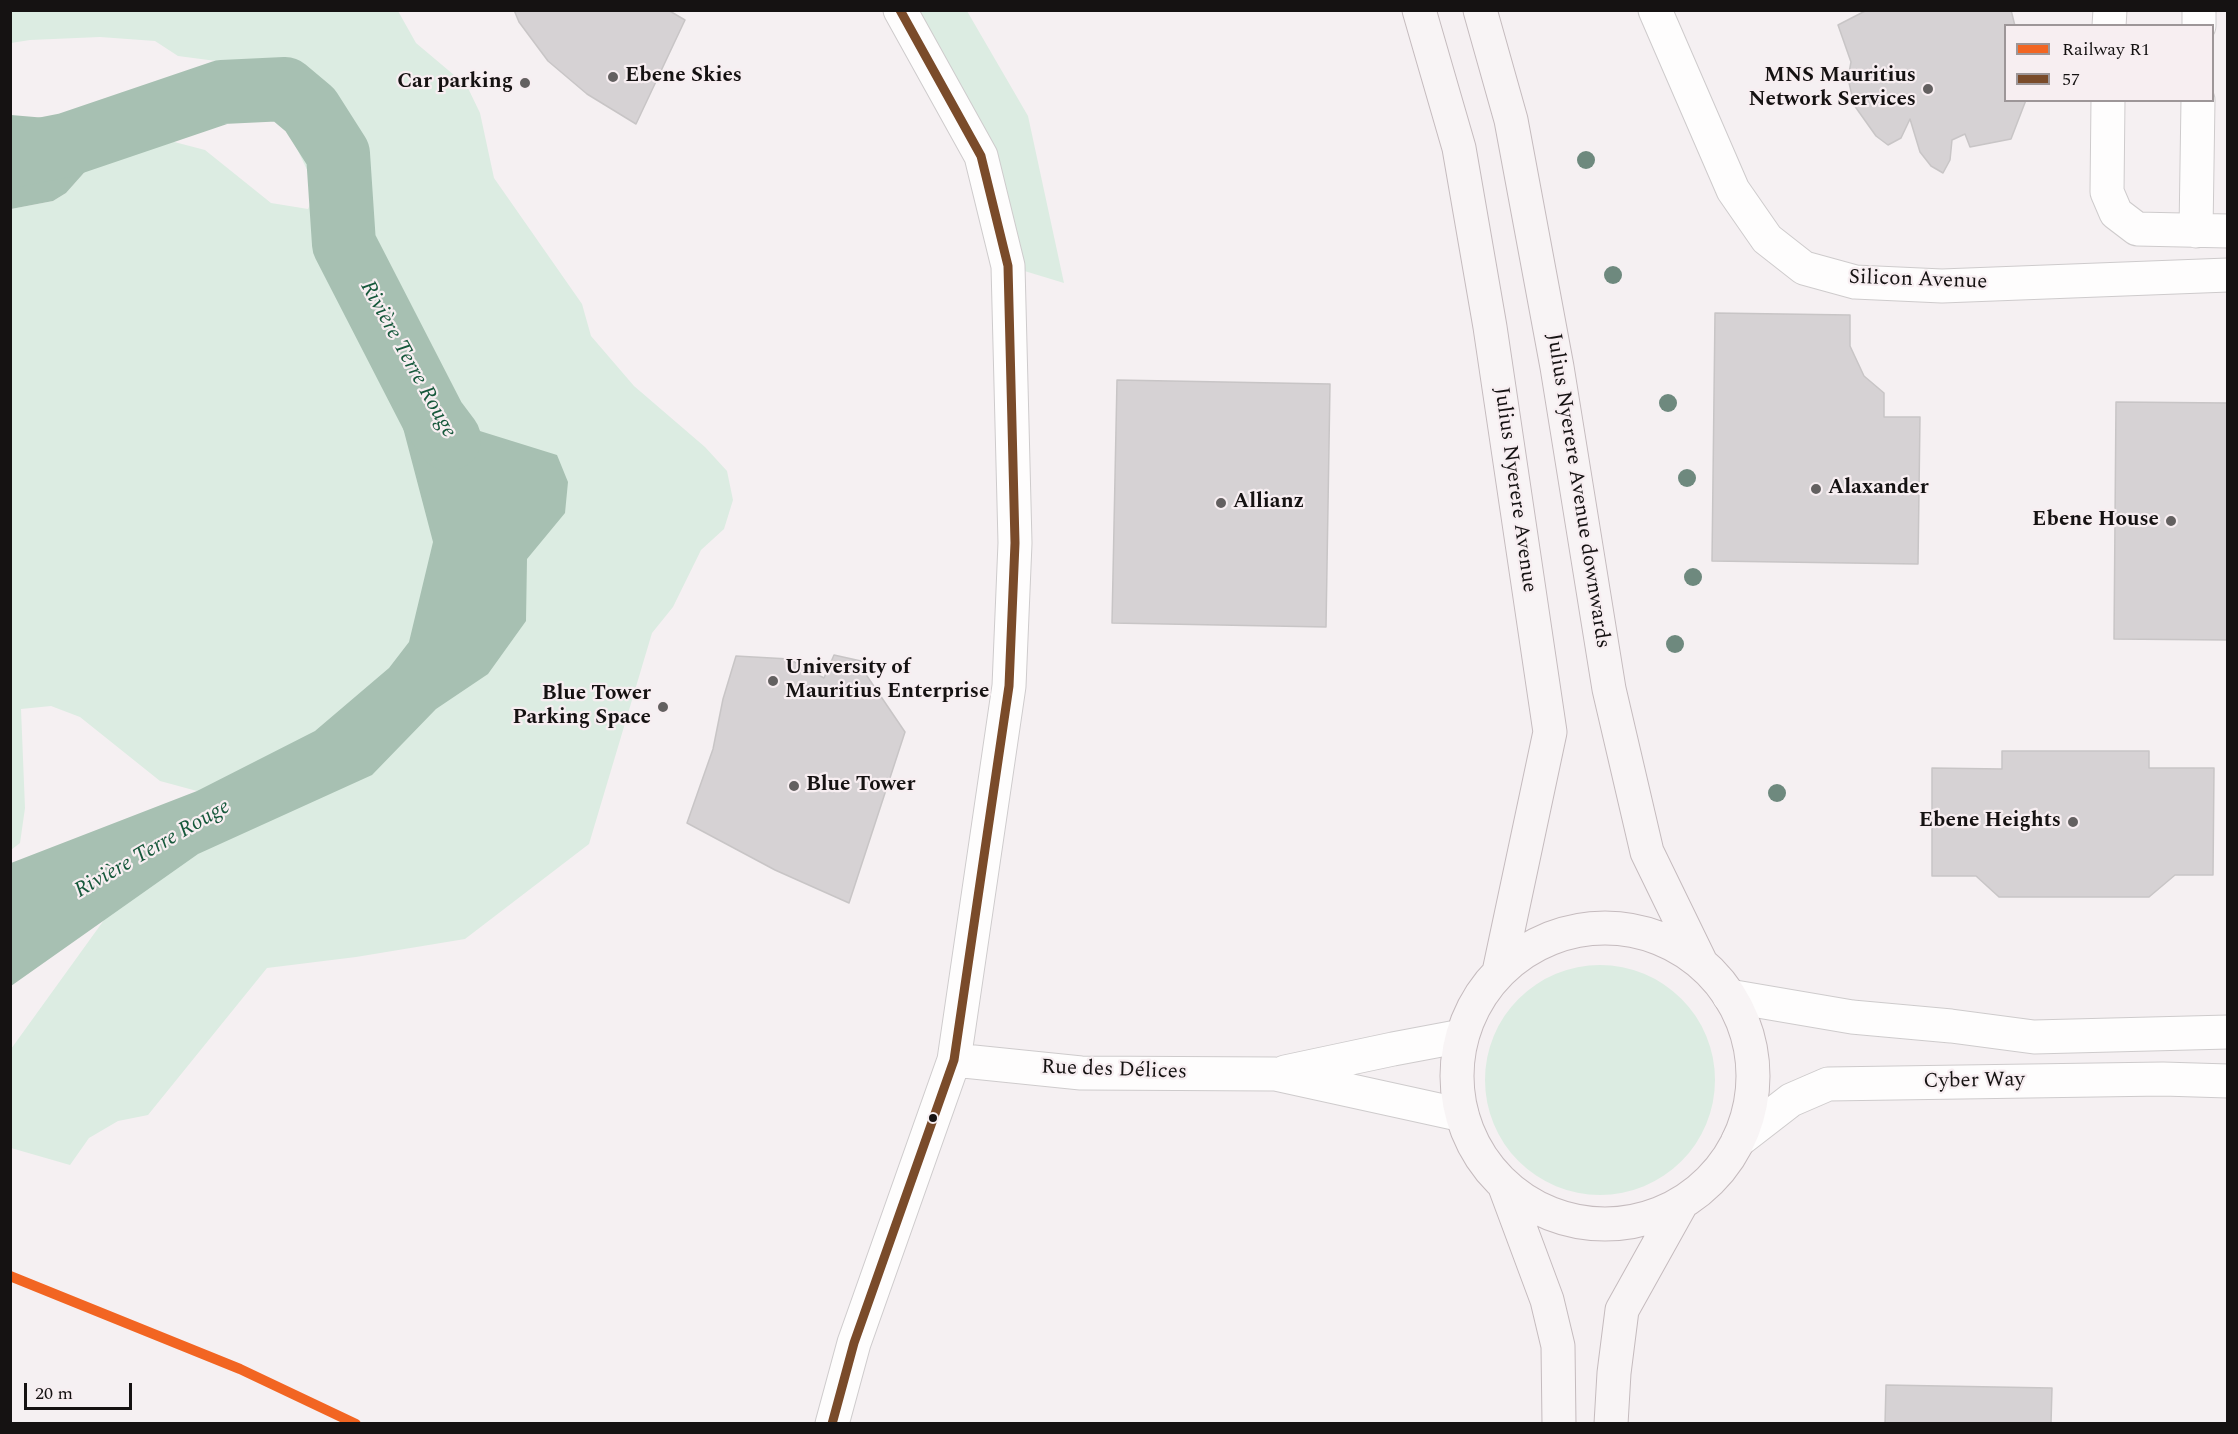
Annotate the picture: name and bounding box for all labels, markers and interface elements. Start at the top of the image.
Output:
legend [2004,24,2214,102]
text: Railway R1 [2062,36,2150,63]
place label: Ebene Skies [625,64,742,90]
place label: MNS Mauritius Network Services [1748,64,1916,114]
text: 57 [2062,66,2080,93]
place label: Car parking [397,70,513,96]
marker: Ebene Skies [606,70,620,84]
marker: Car parking [518,76,532,90]
marker: MNS Mauritius Network Services [1921,82,1935,96]
street label: Silicon Avenue [1848,266,1988,296]
water label: Rivière Terre Rouge [353,277,461,443]
street label: Julius Nyerere Avenue downwards [1540,332,1614,650]
street label: Julius Nyerere Avenue [1487,386,1541,594]
place label: Alaxander [1828,476,1929,502]
marker: Alaxander [1809,482,1823,496]
place label: Allianz [1233,490,1304,516]
marker: Allianz [1214,496,1228,510]
place label: Ebene House [2032,508,2159,534]
marker: Ebene House [2164,514,2178,528]
place label: University of Mauritius Enterprise [785,656,989,706]
marker: University of Mauritius Enterprise [766,674,780,688]
place label: Blue Tower Parking Space [512,682,651,732]
marker: Blue Tower Parking Space [656,700,670,714]
place label: Blue Tower [806,773,915,799]
marker: Blue Tower [787,779,801,793]
water label: Rivière Terre Rouge [70,795,236,905]
place label: Ebene Heights [1919,809,2061,835]
marker: Ebene Heights [2066,815,2080,829]
street label: Rue des Délices [1041,1056,1187,1086]
street label: Cyber Way [1923,1069,2025,1095]
unlabelled marker [927,1112,939,1124]
scale bar [27,1371,135,1409]
text: 20 m [35,1380,73,1407]

